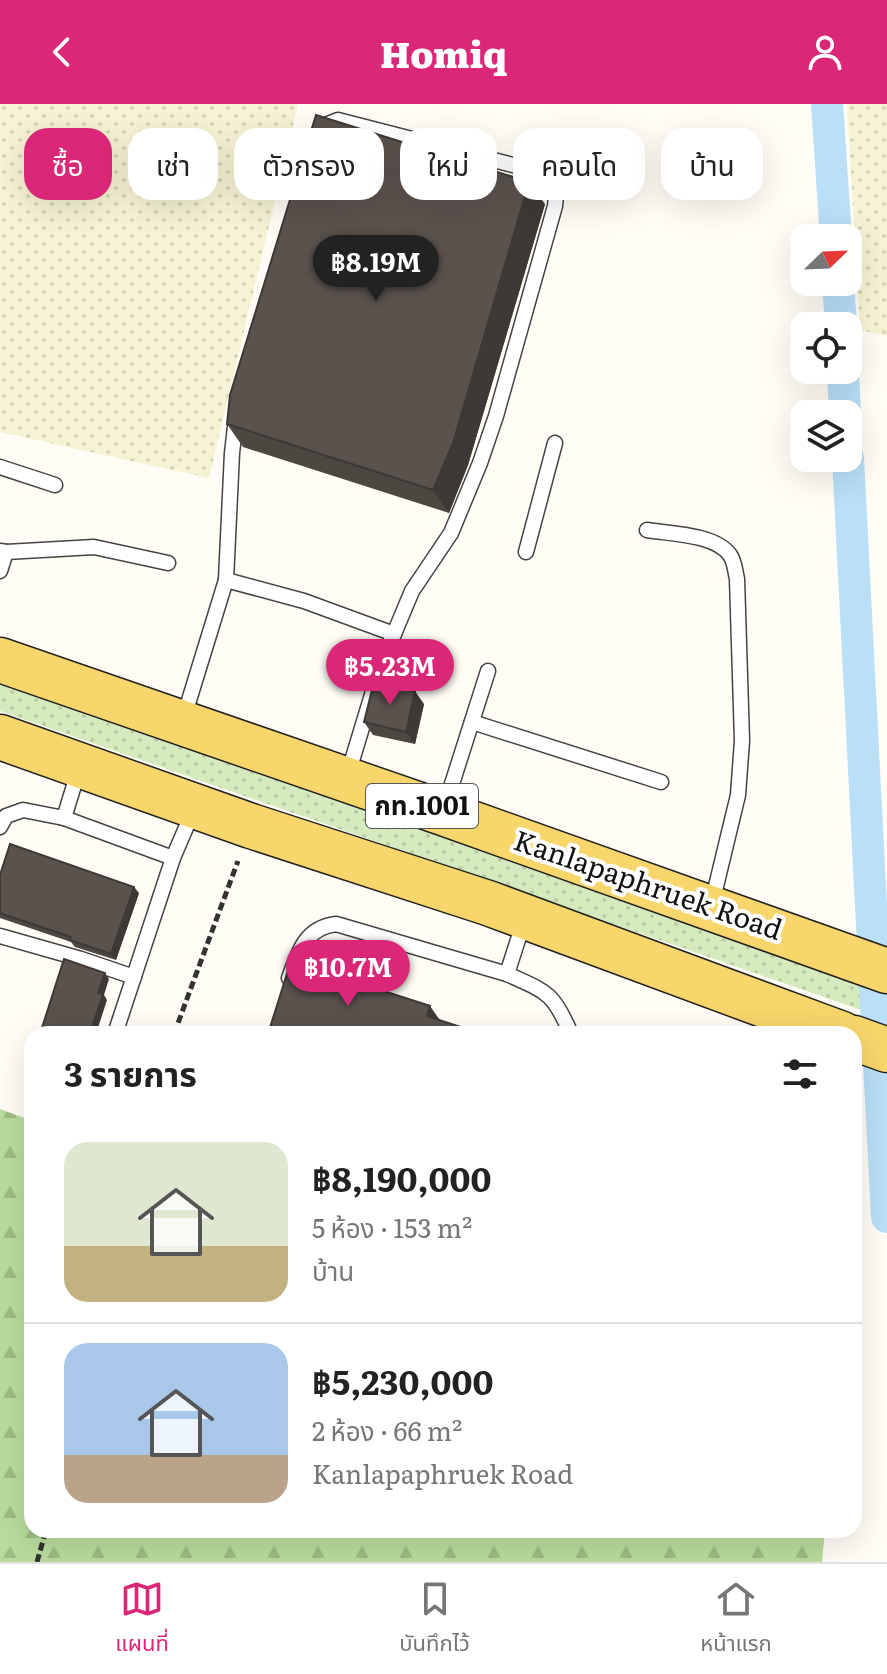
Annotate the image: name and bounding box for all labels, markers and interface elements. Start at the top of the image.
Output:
text: Homiq [380,26,507,79]
icon: back [40,30,84,74]
icon: person [803,30,847,74]
chip: ซื้อ [24,128,112,200]
chip: เช่า [128,128,218,200]
chip: ตัวกรอง [234,128,384,200]
chip: ใหม่ [400,128,497,200]
chip: คอนโด [513,128,645,200]
chip: บ้าน [661,128,763,200]
north arrow [790,224,862,296]
map controls [790,224,862,472]
pin: ฿8.19M [311,235,441,303]
text: ฿8.19M [331,241,421,280]
button: locate [790,312,862,384]
button: layers [790,400,862,472]
pin: ฿5.23M [325,639,455,707]
text: ฿5.23M [344,645,436,684]
road number: กท.1001 [366,784,478,828]
street label: Kanlapaphruek Road [509,817,788,949]
pin: ฿10.7M [283,940,413,1008]
text: ฿10.7M [304,946,392,985]
text: 3 รายการ [64,1047,197,1097]
icon: filters [778,1052,822,1096]
text: ฿8,190,000 [312,1152,491,1202]
icon: home [128,1174,224,1270]
text: 5 ห้อง · 153 m² [312,1207,472,1246]
text: บ้าน [312,1250,354,1289]
text: ฿5,230,000 [312,1355,493,1405]
icon: home [128,1375,224,1471]
text: 2 ห้อง · 66 m² [312,1410,462,1449]
text: Kanlapaphruek Road [312,1453,573,1492]
tab: แผนที่ [115,1577,169,1661]
tab: บันทึกไว้ [399,1577,470,1661]
tab: หน้าแรก [700,1577,772,1661]

